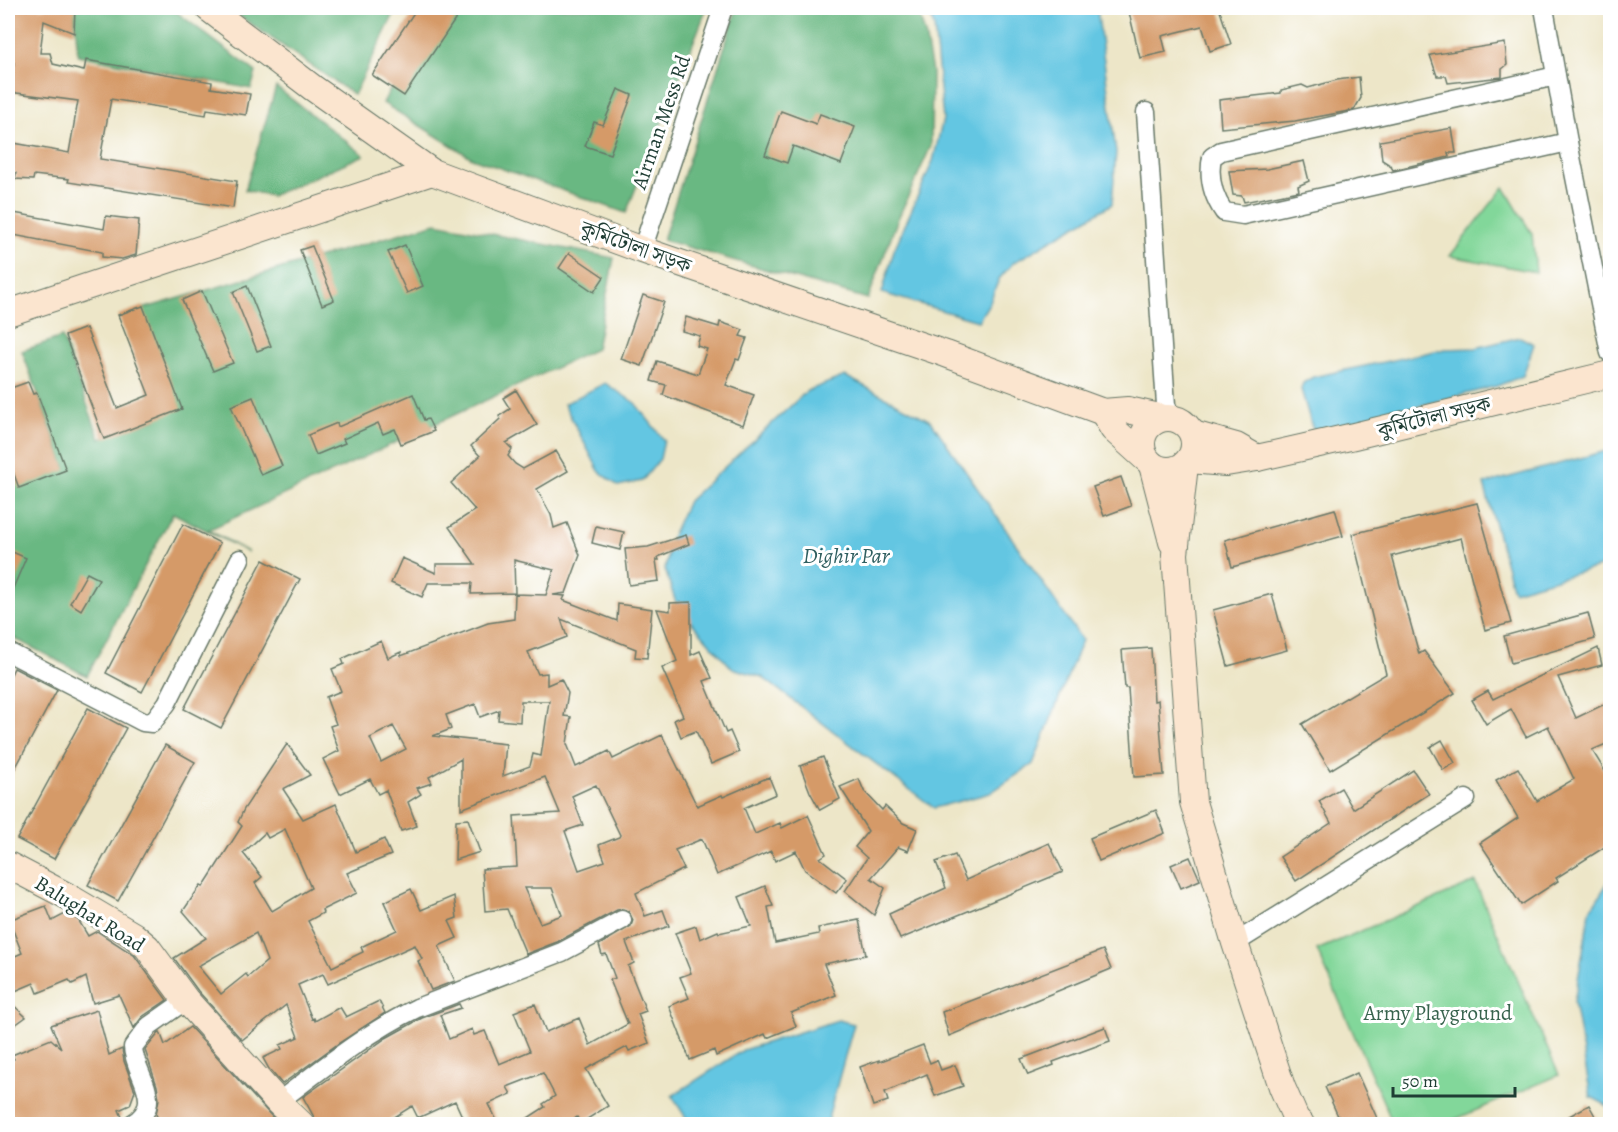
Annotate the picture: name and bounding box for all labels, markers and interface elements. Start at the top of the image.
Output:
street label: Airman Mess Rd [625,51,697,194]
street label: কুর্মিটোলা সড়ক [576,214,696,280]
street label: কুর্মিটোলা সড়ক [1374,389,1495,445]
water label: Dighir Par [803,541,891,571]
street label: Balughat Road [30,869,151,959]
park label: Army Playground [1363,999,1513,1027]
scale bar [1393,1060,1514,1098]
text: 50 m [1402,1069,1438,1093]

